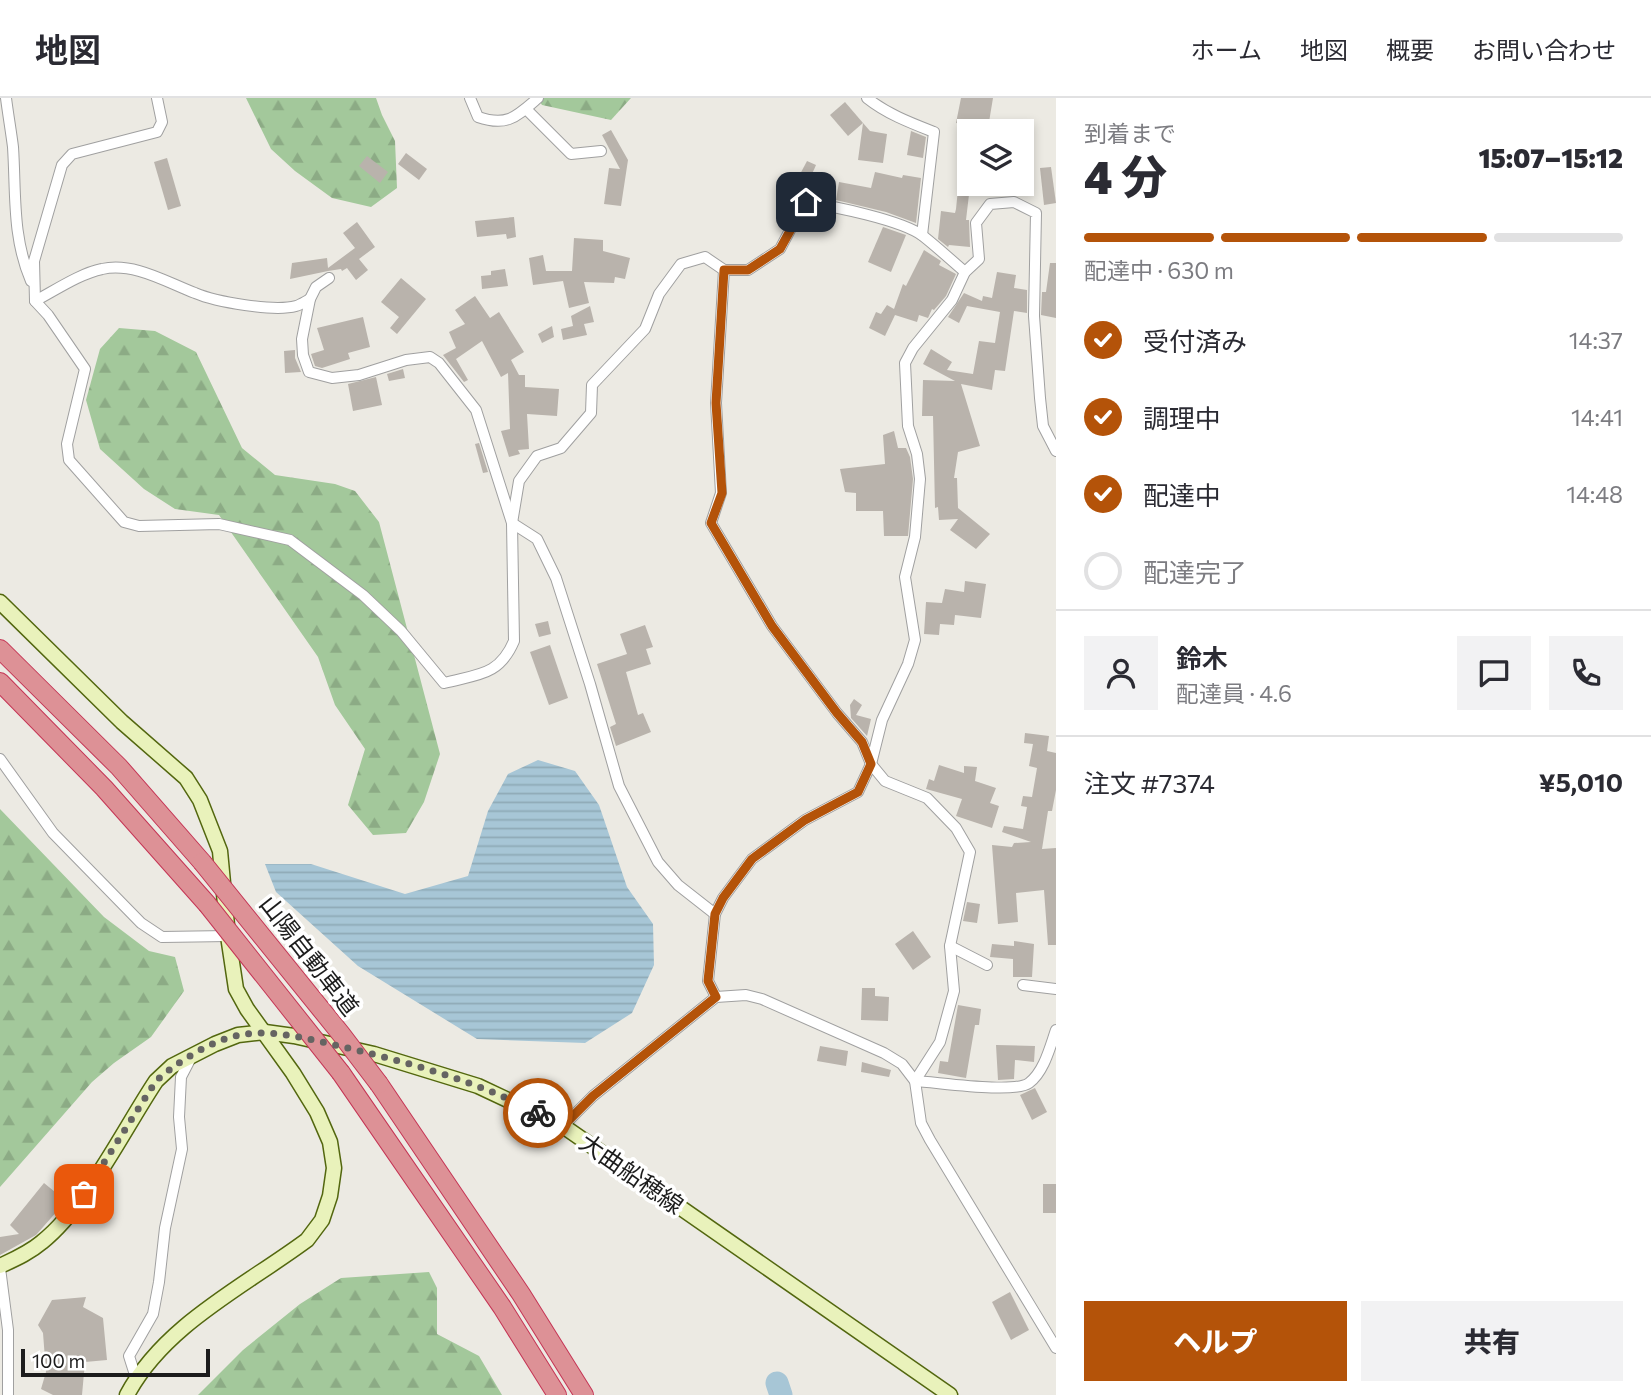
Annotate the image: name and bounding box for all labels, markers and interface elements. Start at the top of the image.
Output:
text: 地図 [35,28,101,69]
text: ホーム [1191,35,1262,64]
text: 地図 [1300,35,1348,64]
text: 概要 [1386,35,1434,64]
text: お問い合わせ [1472,35,1616,64]
map controls [957,119,1034,196]
button: layers [957,119,1034,196]
text: 到着まで [1084,119,1176,147]
text: 15:07–15:12 [1478,142,1623,173]
text: 4 分 [1084,147,1167,203]
pin [776,172,836,232]
icon: home [787,183,825,221]
text: 配達中 · 630 m [1084,256,1234,284]
icon: check [1084,321,1122,359]
text: 受付済み [1143,325,1247,356]
text: 14:37 [1569,326,1623,354]
icon: check [1084,398,1122,436]
text: 調理中 [1143,402,1221,433]
text: 14:41 [1571,403,1623,431]
icon: check [1084,475,1122,513]
text: 配達中 [1143,479,1221,510]
text: 14:48 [1566,480,1623,508]
text: 配達完了 [1143,556,1247,587]
button: person [1084,636,1158,710]
button: chat [1457,636,1531,710]
button: phone [1549,636,1623,710]
text: 鈴木 [1176,642,1228,673]
text: 配達員 · 4.6 [1176,679,1292,707]
text: ¥5,010 [1539,766,1623,797]
text: 注文 #7374 [1084,767,1215,798]
street label: 山陽自動車道 [254,889,366,1021]
courier [503,1078,573,1148]
icon: bike [519,1094,557,1132]
street label: 大曲船穂線 [575,1127,689,1219]
pin [54,1164,114,1224]
icon: bag [65,1175,103,1213]
button: ヘルプ [1084,1301,1347,1381]
button: 共有 [1361,1301,1623,1381]
scale bar [21,1346,210,1378]
text: 100 m [32,1349,85,1372]

